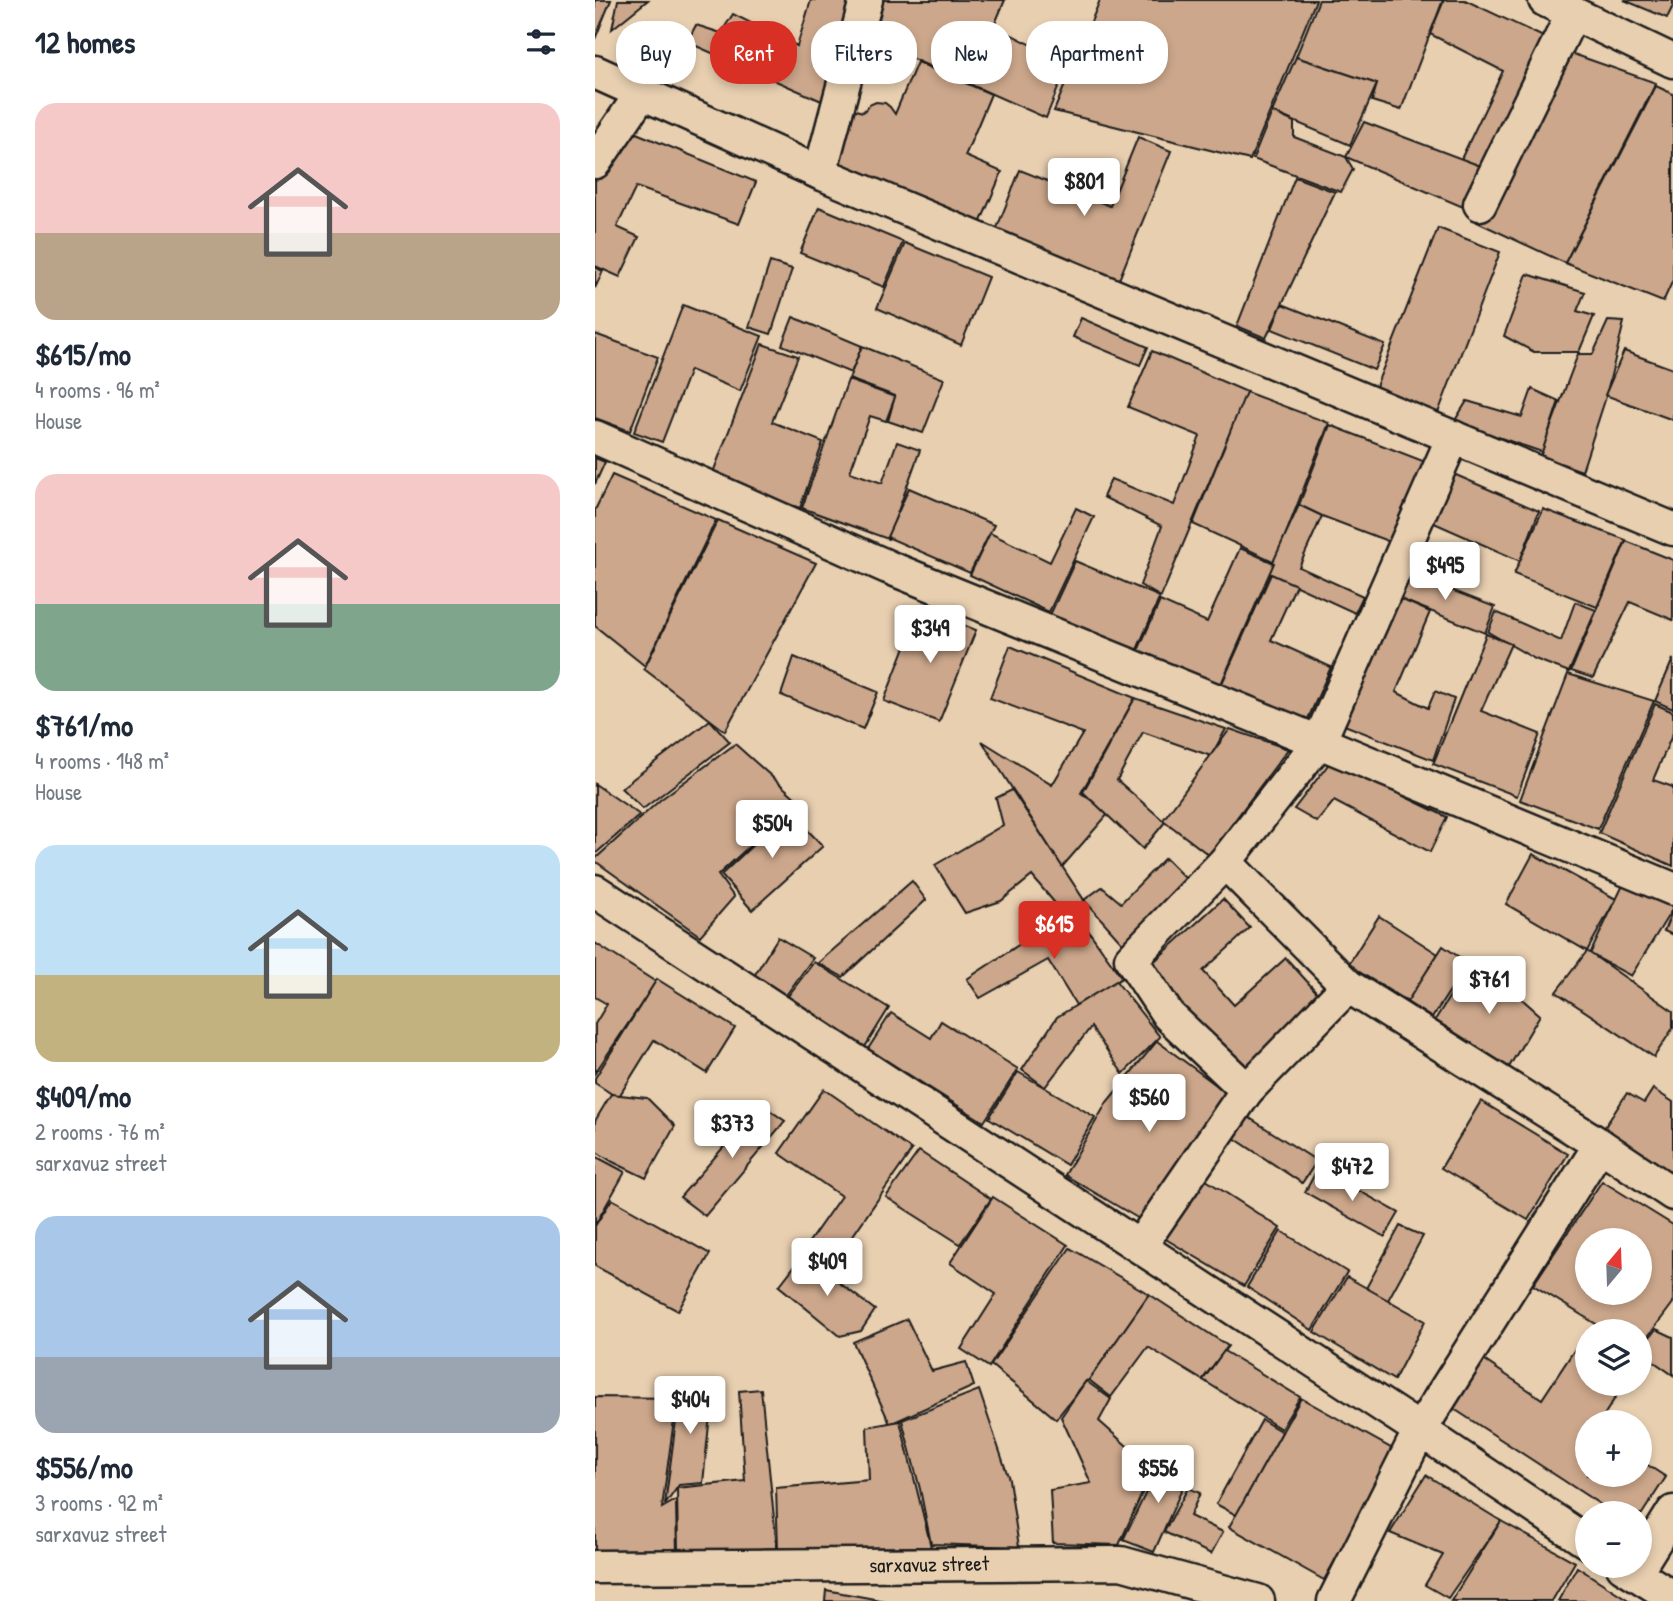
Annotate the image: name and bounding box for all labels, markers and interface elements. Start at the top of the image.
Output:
chip: Buy [616,21,696,84]
chip: Rent [710,21,797,84]
chip: Filters [811,21,917,84]
chip: New [931,21,1012,84]
chip: Apartment [1026,21,1168,84]
text: 12 homes [35,22,135,62]
icon: filters [522,23,560,61]
icon: home [235,149,361,275]
pin: $801 [1043,158,1125,218]
text: $801 [1064,165,1104,196]
text: $615/mo [35,334,131,374]
text: 4 rooms · 96 m² [35,374,160,405]
text: House [35,405,82,436]
icon: home [235,520,361,646]
pin: $495 [1404,542,1486,602]
text: $495 [1426,549,1464,580]
pin: $349 [889,606,971,665]
text: $349 [910,612,950,643]
text: $761/mo [35,705,133,745]
text: 4 rooms · 148 m² [35,745,169,776]
text: House [35,776,82,807]
pin: $504 [731,800,813,860]
text: $504 [752,807,792,838]
icon: home [235,891,361,1017]
pin: $615 [1013,902,1095,961]
text: $615 [1035,908,1073,939]
pin: $761 [1448,956,1530,1016]
text: $761 [1469,963,1509,994]
pin: $560 [1108,1074,1190,1134]
text: $409/mo [35,1076,131,1116]
text: $560 [1129,1081,1169,1112]
pin: $373 [691,1100,773,1160]
text: $373 [710,1107,754,1138]
text: 2 rooms · 76 m² [35,1116,165,1147]
pin: $472 [1311,1144,1393,1203]
text: sarxavuz street [35,1147,166,1178]
text: $472 [1331,1150,1373,1181]
north arrow [1575,1228,1652,1306]
map controls [1575,1228,1652,1578]
pin: $409 [786,1238,868,1298]
text: $409 [807,1245,847,1276]
icon: home [235,1262,361,1388]
button: layers [1575,1319,1652,1396]
pin: $404 [649,1376,731,1436]
text: $404 [670,1383,710,1414]
button: + [1575,1410,1652,1487]
pin: $556 [1117,1446,1199,1505]
text: $556/mo [35,1447,133,1487]
text: $556 [1138,1452,1178,1483]
text: 3 rooms · 92 m² [35,1487,163,1518]
button: − [1575,1501,1652,1578]
text: sarxavuz street [35,1518,166,1549]
street label: sarxavuz street [869,1548,990,1580]

